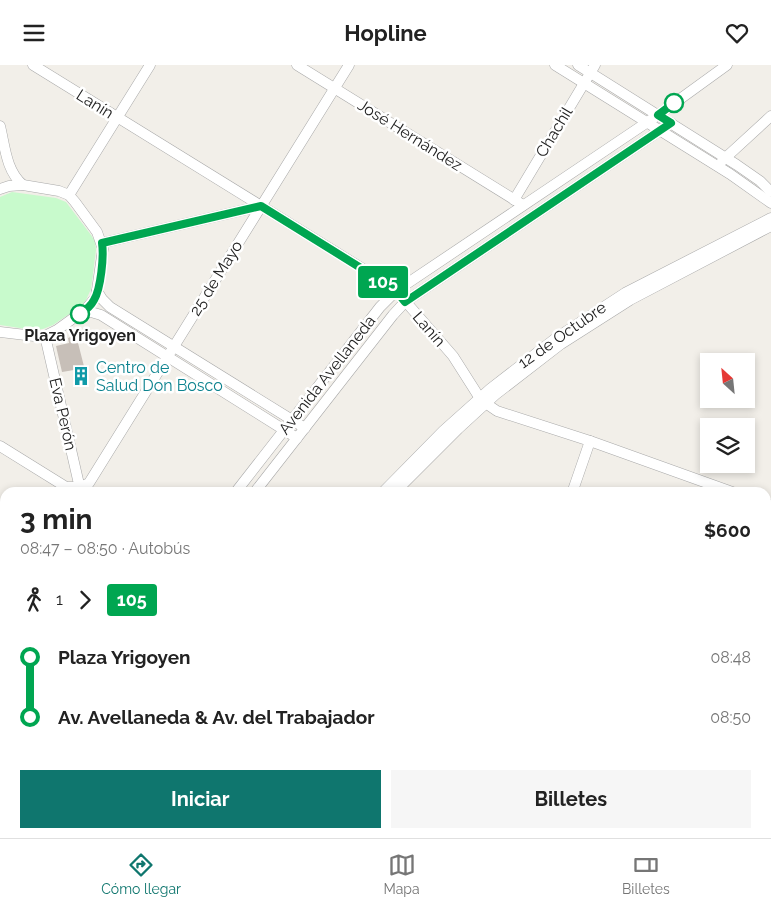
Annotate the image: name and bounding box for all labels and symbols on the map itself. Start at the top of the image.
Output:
street label: Lanín [73,85,117,123]
unlabelled marker [664,93,684,113]
street label: José Hernández [354,95,466,175]
street label: Chachil [532,103,577,160]
street label: 25 de Mayo [185,237,247,319]
line badge: 105 [354,266,412,298]
street label: 12 de Octubre [514,298,610,372]
marker: Plaza Yrigoyen [70,304,90,324]
street label: Lanín [409,308,449,350]
street label: Avenida Avellaneda [275,312,379,438]
place label: Plaza Yrigoyen [24,326,136,345]
north arrow [700,353,755,407]
place label: Centro de Salud Don Bosco [96,358,223,395]
building icon: Centro de Salud Don Bosco [70,365,92,387]
street label: Eva Perón [45,376,81,452]

